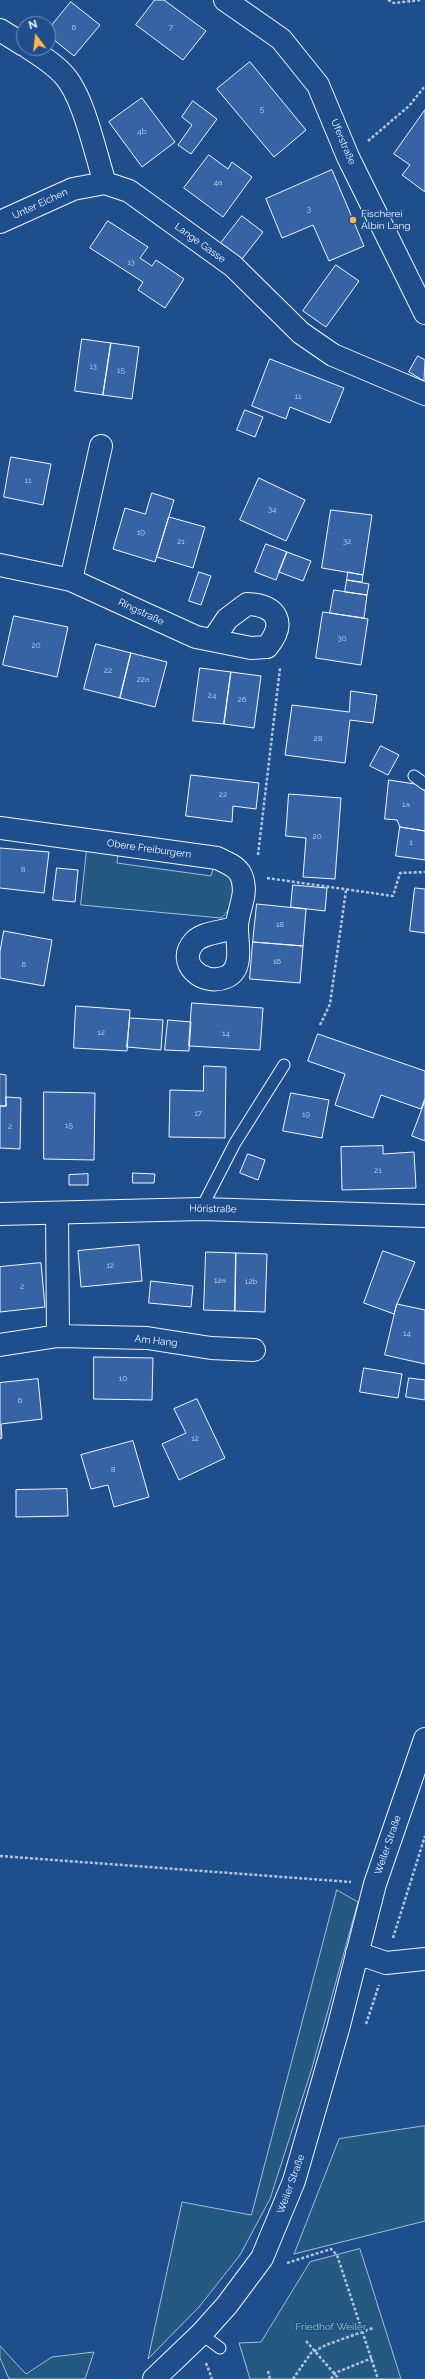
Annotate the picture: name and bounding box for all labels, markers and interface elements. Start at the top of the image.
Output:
north arrow [16,16,56,56]
text: N [27,18,39,32]
house number: 6 [72,23,76,33]
house number: 7 [169,23,173,33]
house number: 5 [260,105,264,115]
street label: Uferstraße [328,117,358,167]
house number: 4b [137,127,147,137]
house number: 4a [214,178,222,188]
street label: Unter Eichen [10,186,70,222]
house number: 3 [307,205,311,215]
place label: Fischerei Albin Lang [361,208,410,232]
marker: Fischerei Albin Lang [348,215,358,225]
street label: Lange Gasse [172,221,228,265]
house number: 13 [127,258,135,268]
house number: 13 [89,362,97,372]
house number: 15 [117,366,125,376]
house number: 11 [295,392,301,402]
house number: 11 [25,476,31,486]
house number: 34 [268,505,276,515]
house number: 19 [137,528,145,538]
house number: 21 [177,537,185,547]
house number: 32 [343,537,351,547]
street label: Ringstraße [116,596,166,628]
house number: 30 [337,634,347,644]
house number: 20 [31,641,41,651]
house number: 22 [104,666,112,676]
house number: 22a [137,675,149,685]
house number: 24 [208,691,216,701]
house number: 26 [238,695,246,705]
house number: 28 [314,734,322,744]
house number: 22 [219,790,227,800]
house number: 1a [402,800,410,810]
house number: 20 [312,832,322,842]
street label: Obere Freiburgern [106,837,192,861]
house number: 1 [409,838,413,848]
house number: 8 [21,865,25,875]
house number: 18 [276,920,284,930]
house number: 16 [273,957,281,967]
house number: 6 [22,960,26,970]
house number: 12 [97,1028,105,1038]
house number: 14 [222,1029,230,1039]
house number: 17 [194,1109,202,1119]
house number: 19 [302,1110,310,1120]
house number: 15 [65,1121,73,1131]
house number: 2 [8,1122,12,1132]
house number: 21 [374,1166,382,1176]
street label: Höristraße [189,1203,237,1215]
house number: 12 [106,1261,114,1271]
house number: 12a [214,1276,226,1286]
house number: 12b [245,1277,257,1287]
house number: 2 [20,1282,24,1292]
house number: 14 [403,1329,411,1339]
street label: Am Hang [134,1333,178,1349]
house number: 10 [119,1374,127,1384]
house number: 6 [18,1396,22,1406]
house number: 12 [191,1434,199,1444]
house number: 8 [111,1465,115,1475]
street label: Weiler Straße [372,1814,404,1876]
street label: Weiler Straße [275,2153,307,2215]
park label: Friedhof Weiler [296,2321,366,2333]

